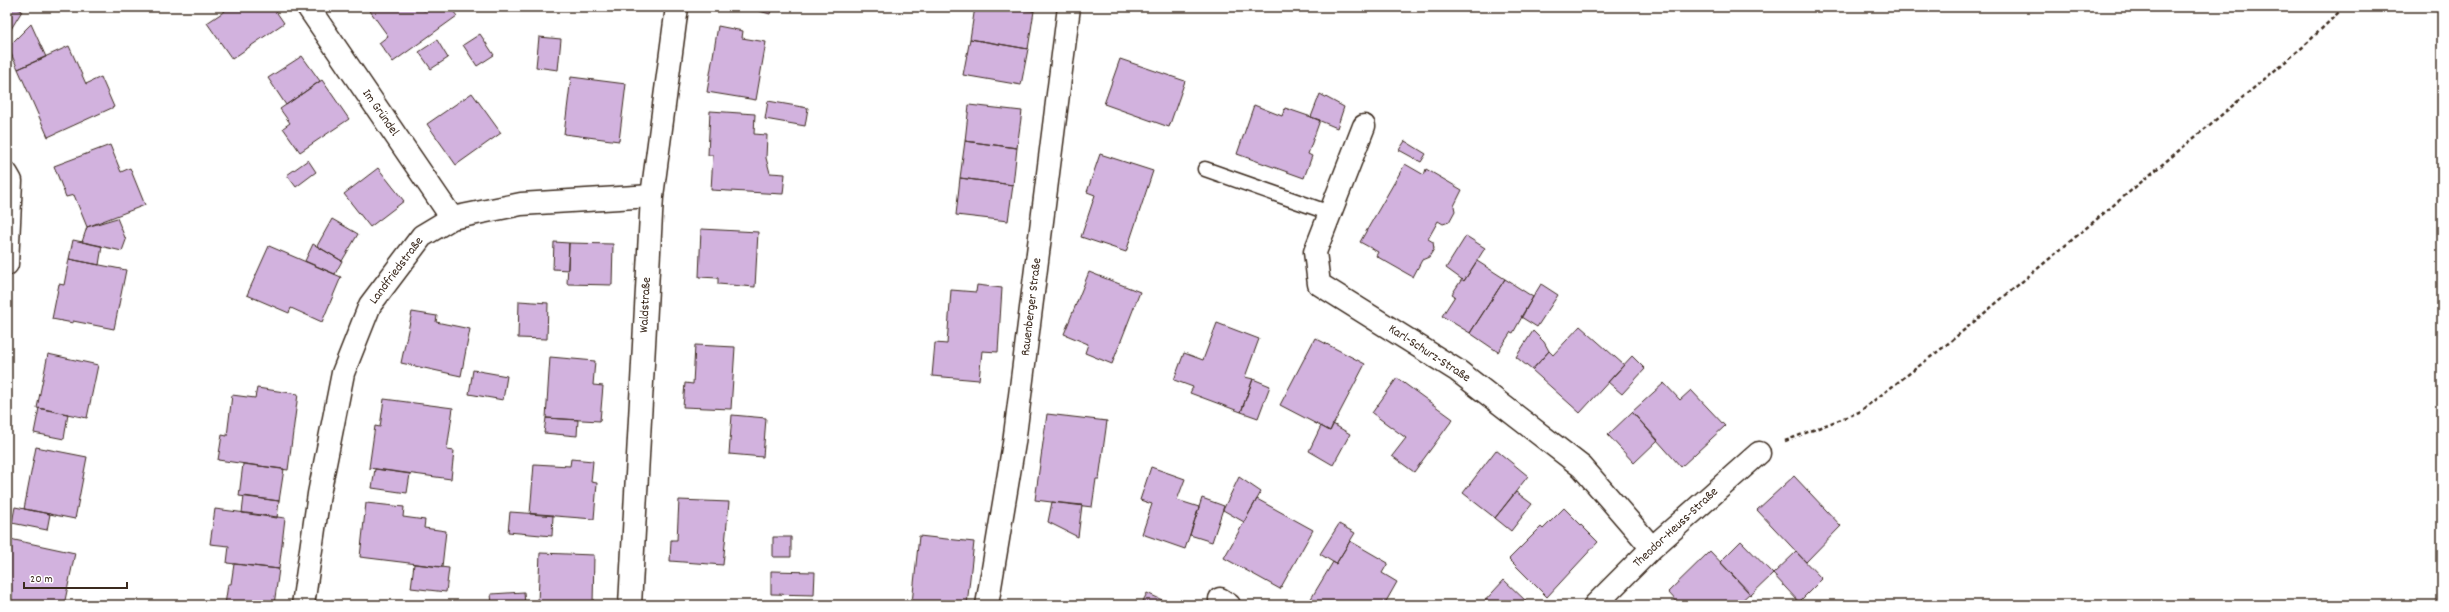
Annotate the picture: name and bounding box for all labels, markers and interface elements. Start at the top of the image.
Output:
street label: Im Gründel [357,85,403,141]
street label: Landfriedstraße [365,233,429,309]
street label: Rauenberger Straße [1017,257,1047,357]
street label: Waldstraße [635,276,657,333]
street label: Karl-Schurz-Straße [1384,320,1474,388]
street label: Theodor-Heuss-Straße [1629,483,1723,573]
scale bar [24,564,127,590]
text: 20 m [30,571,53,588]

